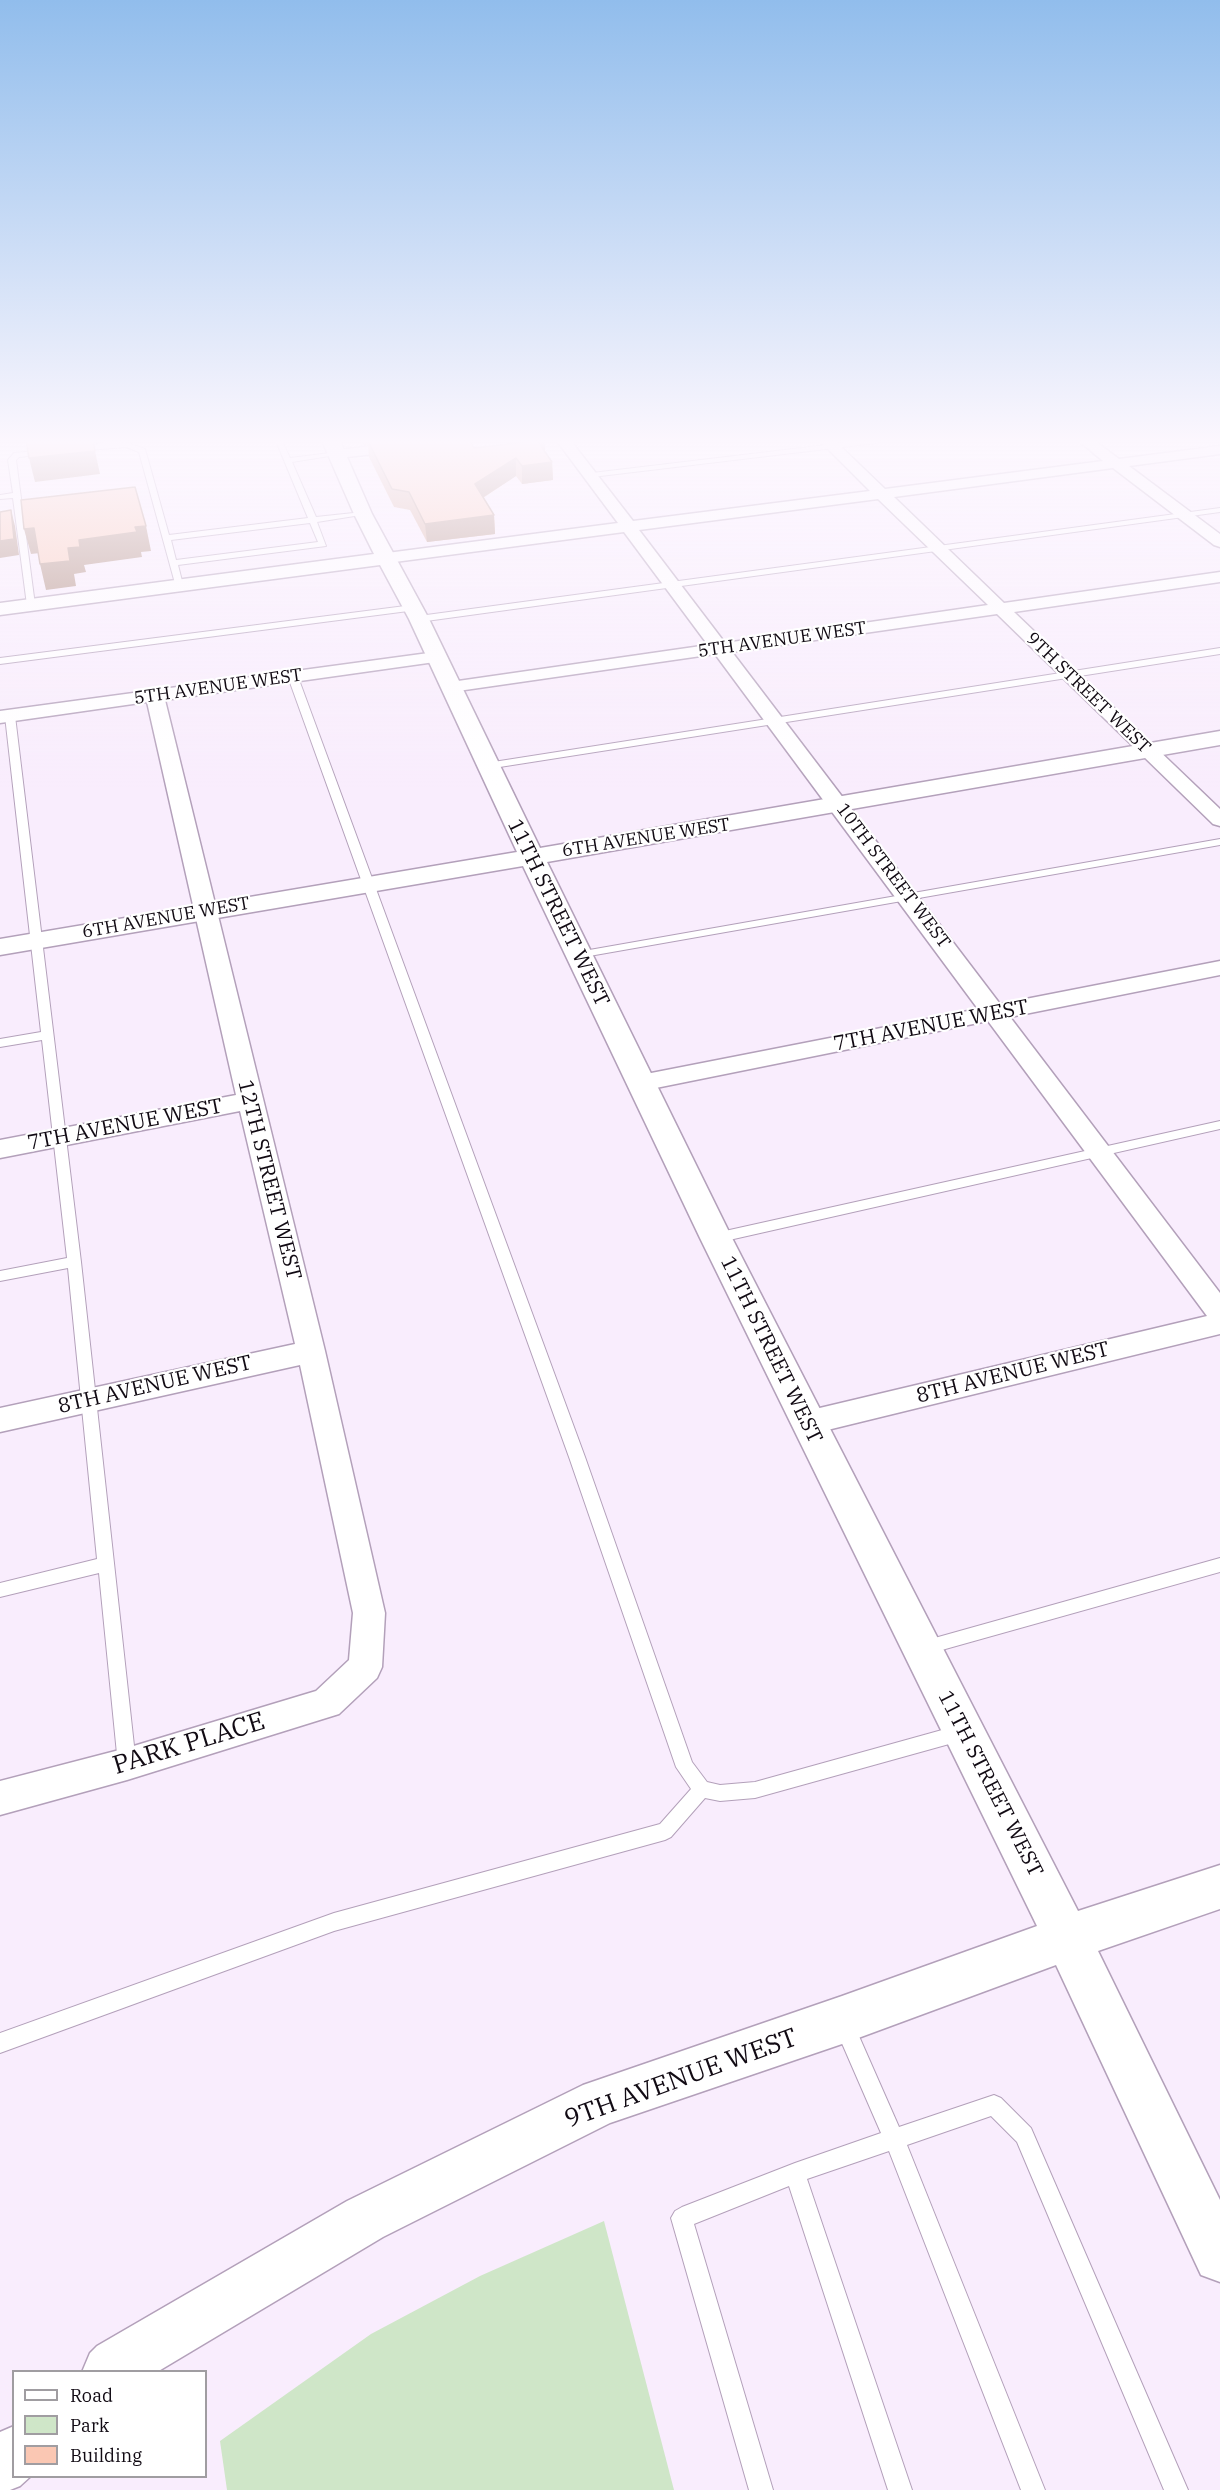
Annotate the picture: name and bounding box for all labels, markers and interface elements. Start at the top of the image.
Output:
street label: 5TH AVENUE WEST [696,617,868,663]
street label: 9TH STREET WEST [1021,628,1155,758]
street label: 5TH AVENUE WEST [132,664,304,710]
street label: 10TH STREET WEST [831,799,955,953]
street label: 6TH AVENUE WEST [560,814,732,862]
street label: 11TH STREET WEST [502,815,614,1011]
street label: 6TH AVENUE WEST [81,893,251,943]
street label: 7TH AVENUE WEST [831,995,1031,1057]
street label: 12TH STREET WEST [232,1077,306,1283]
street label: 7TH AVENUE WEST [25,1094,225,1156]
street label: 11TH STREET WEST [715,1252,827,1448]
street label: 8TH AVENUE WEST [914,1337,1112,1409]
street label: 8TH AVENUE WEST [56,1350,254,1420]
street label: 11TH STREET WEST [932,1687,1048,1881]
street label: PARK PLACE [109,1706,269,1782]
street label: 9TH AVENUE WEST [560,2022,802,2136]
legend [12,2370,207,2478]
text: Road [70,2384,113,2407]
text: Park [70,2414,109,2437]
text: Building [70,2444,142,2467]

